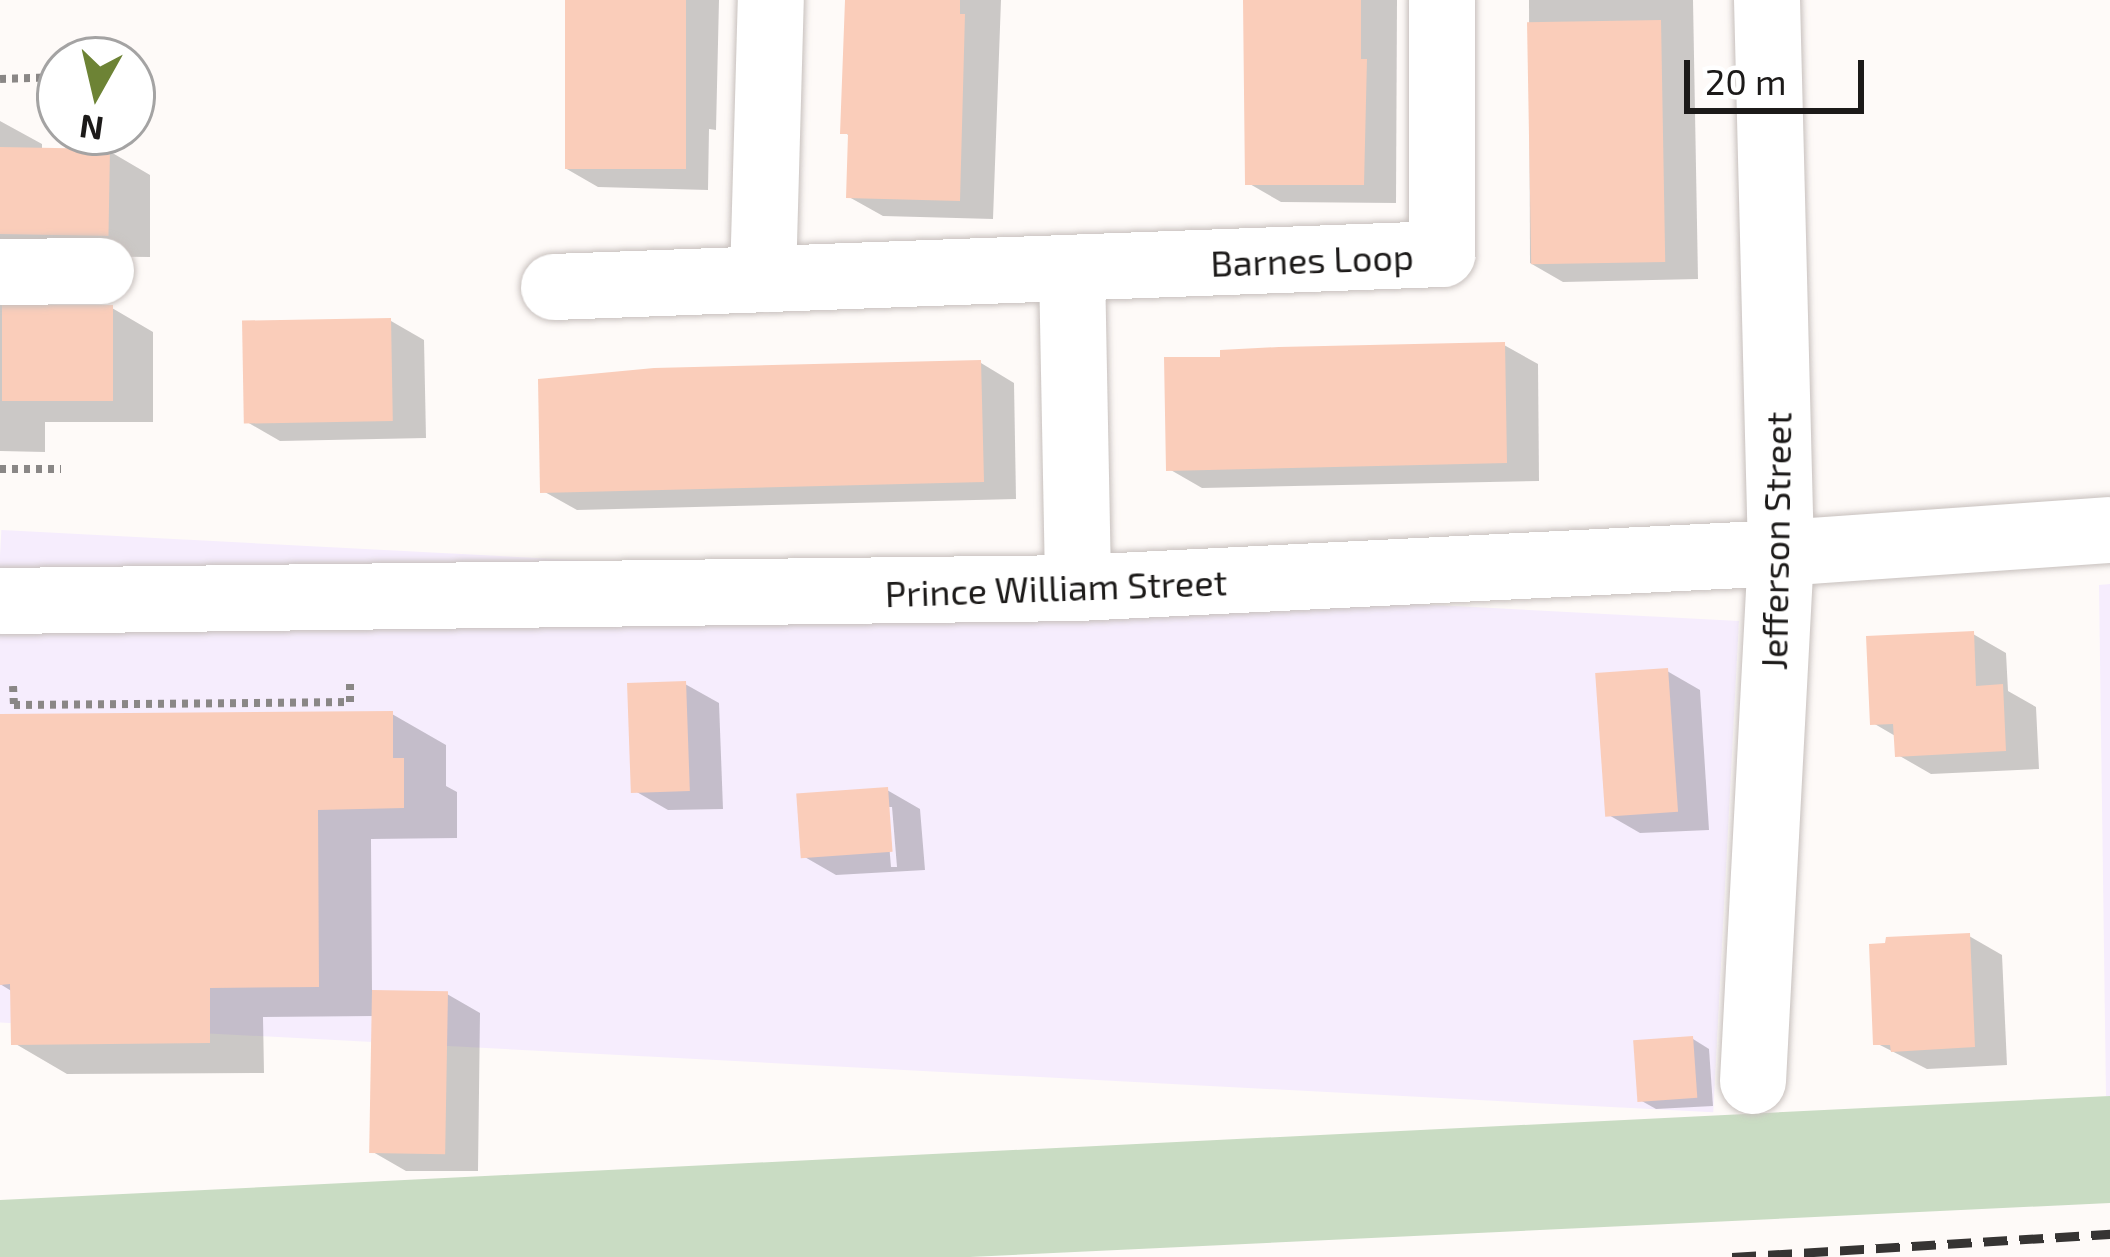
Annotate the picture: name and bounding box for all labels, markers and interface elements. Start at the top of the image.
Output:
north arrow [36,36,156,156]
scale bar [1690,36,1870,110]
text: 20 m [1705,59,1787,102]
text: N [77,107,106,150]
street label: Barnes Loop [1210,234,1414,284]
street label: Jefferson Street [1751,411,1799,671]
street label: Prince William Street [884,559,1228,615]

